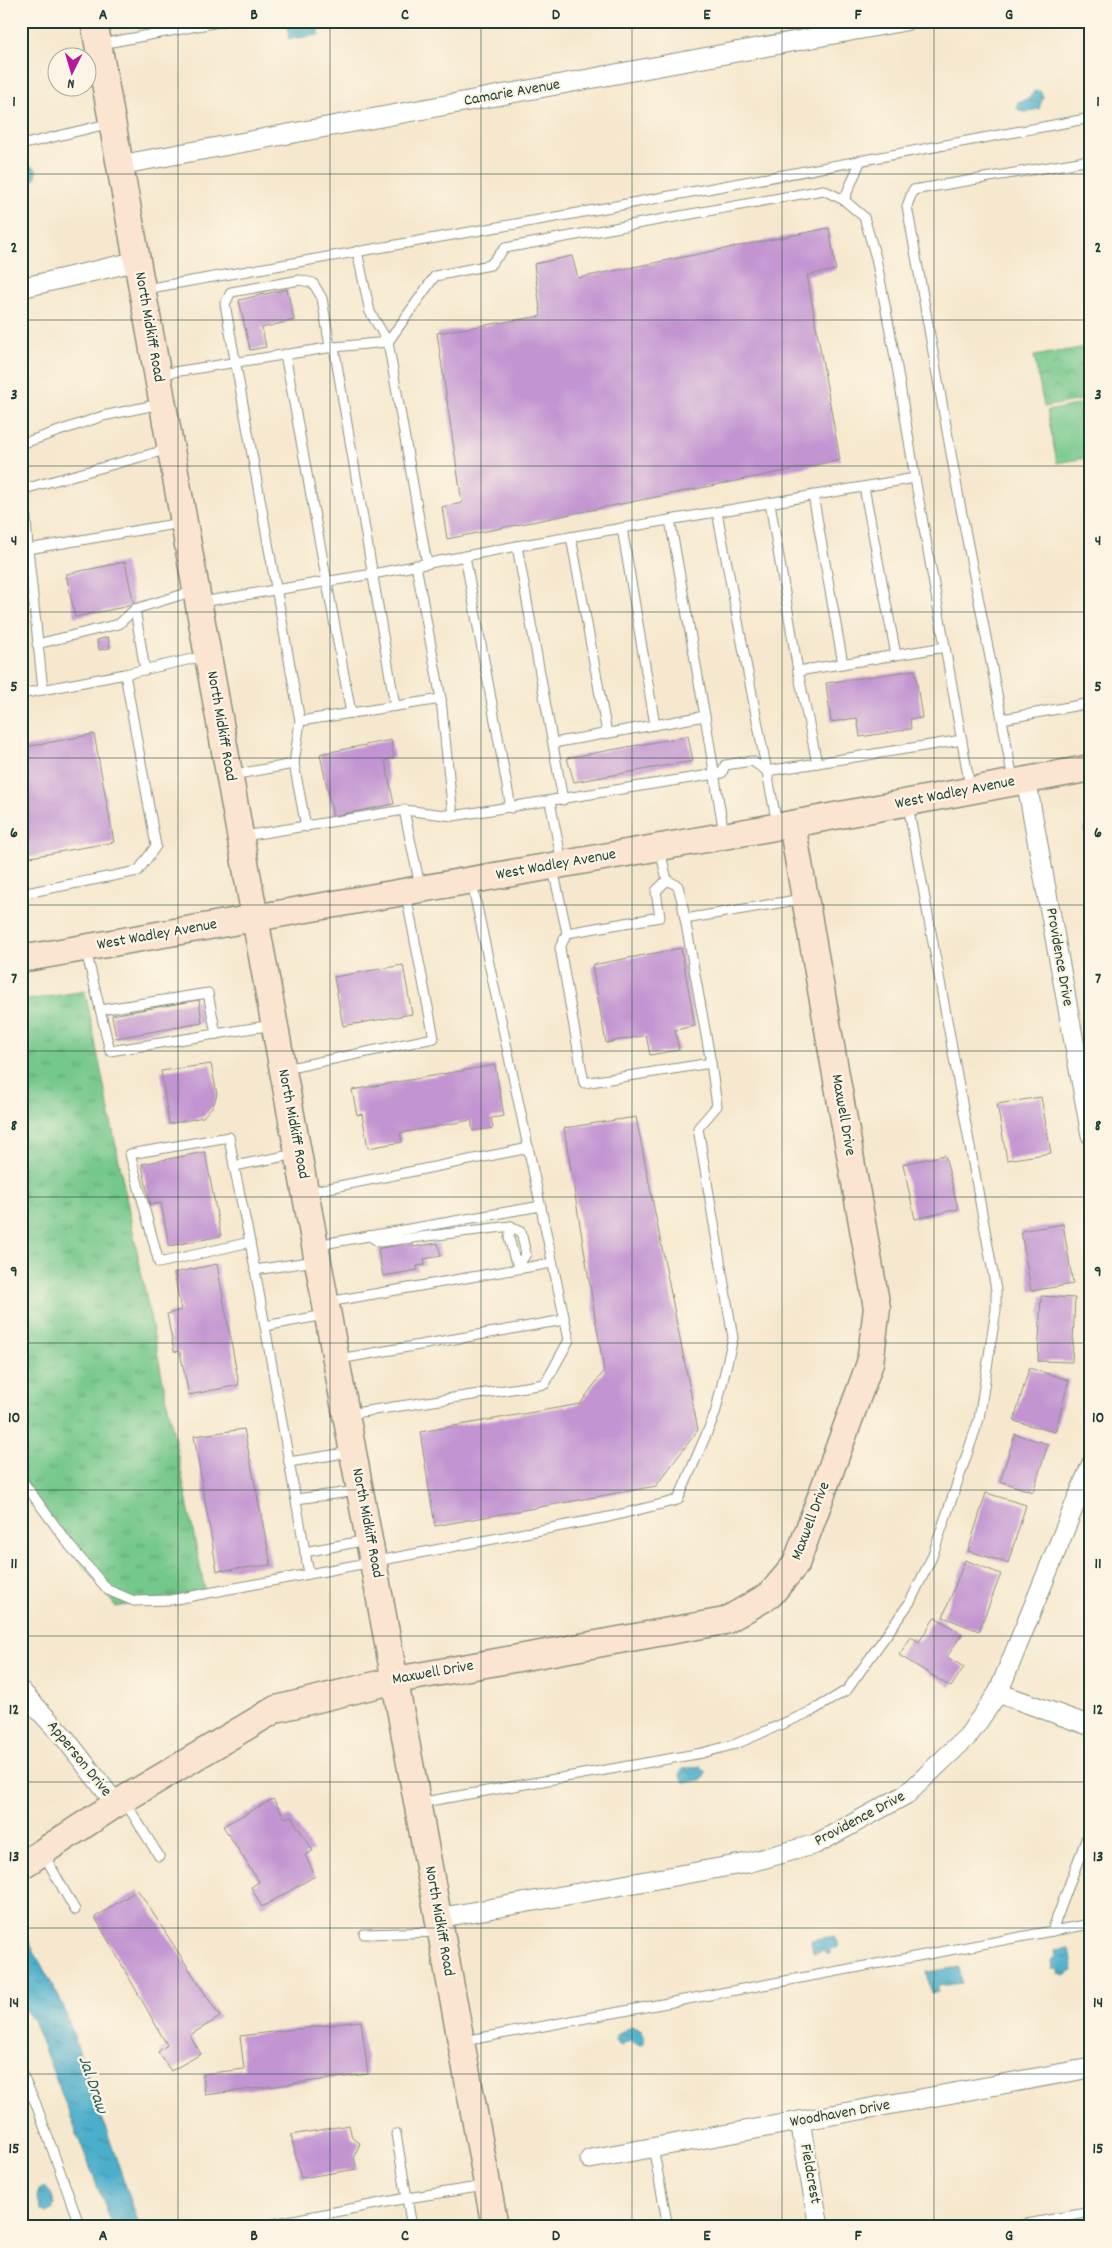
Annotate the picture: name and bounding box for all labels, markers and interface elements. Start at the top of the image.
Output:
text: A [99,4,108,27]
text: B [250,4,258,27]
text: C [401,4,409,27]
text: D [552,4,561,27]
text: E [703,4,711,27]
text: F [854,4,862,27]
text: G [1005,4,1013,27]
north arrow [48,48,98,98]
text: N [67,73,75,93]
street label: Camarie Avenue [462,73,562,113]
text: 1 [12,91,16,114]
text: 1 [1096,91,1100,114]
text: 2 [11,237,18,260]
text: 2 [1095,237,1102,260]
street label: North Midkiff Road [128,270,170,384]
text: 3 [10,384,18,407]
text: 3 [1094,384,1102,407]
text: 4 [11,530,17,553]
text: 4 [1095,530,1101,553]
street label: North Midkiff Road [200,669,242,783]
text: 5 [10,676,18,699]
text: 5 [1094,676,1102,699]
street label: West Wadley Avenue [893,770,1017,816]
text: 6 [10,822,18,845]
text: 6 [1094,822,1102,845]
street label: West Wadley Avenue [494,843,618,887]
street label: Providence Drive [1039,906,1079,1008]
street label: West Wadley Avenue [95,913,219,957]
text: 7 [11,968,17,991]
text: 7 [1095,968,1101,991]
street label: North Midkiff Road [271,1067,315,1181]
street label: Maxwell Drive [825,1072,861,1158]
text: 8 [11,1115,18,1138]
text: 8 [1095,1115,1102,1138]
text: 9 [10,1261,18,1284]
text: 9 [1094,1261,1102,1284]
text: 10 [8,1407,20,1430]
text: 10 [1092,1407,1104,1430]
street label: North Midkiff Road [345,1466,389,1580]
street label: Maxwell Drive [786,1478,836,1564]
text: 11 [10,1553,18,1576]
text: 11 [1094,1553,1102,1576]
street label: Maxwell Drive [390,1655,476,1691]
text: 12 [9,1699,19,1722]
text: 12 [1093,1699,1103,1722]
street label: Apperson Drive [41,1716,117,1802]
street label: Providence Drive [811,1785,909,1853]
text: 13 [9,1846,19,1869]
text: 13 [1093,1846,1103,1869]
street label: North Midkiff Road [418,1864,460,1978]
text: 14 [9,1992,19,2015]
text: 14 [1093,1992,1103,2015]
water label: Jal Draw [71,2053,114,2118]
street label: Woodhaven Drive [788,2094,892,2134]
text: 15 [9,2138,19,2161]
text: 15 [1093,2138,1103,2161]
street label: Fieldcrest [793,2142,827,2206]
text: A [99,2225,108,2248]
text: B [250,2225,258,2248]
text: C [401,2225,409,2248]
text: D [552,2225,561,2248]
text: E [703,2225,711,2248]
text: F [854,2225,862,2248]
text: G [1005,2225,1013,2248]

